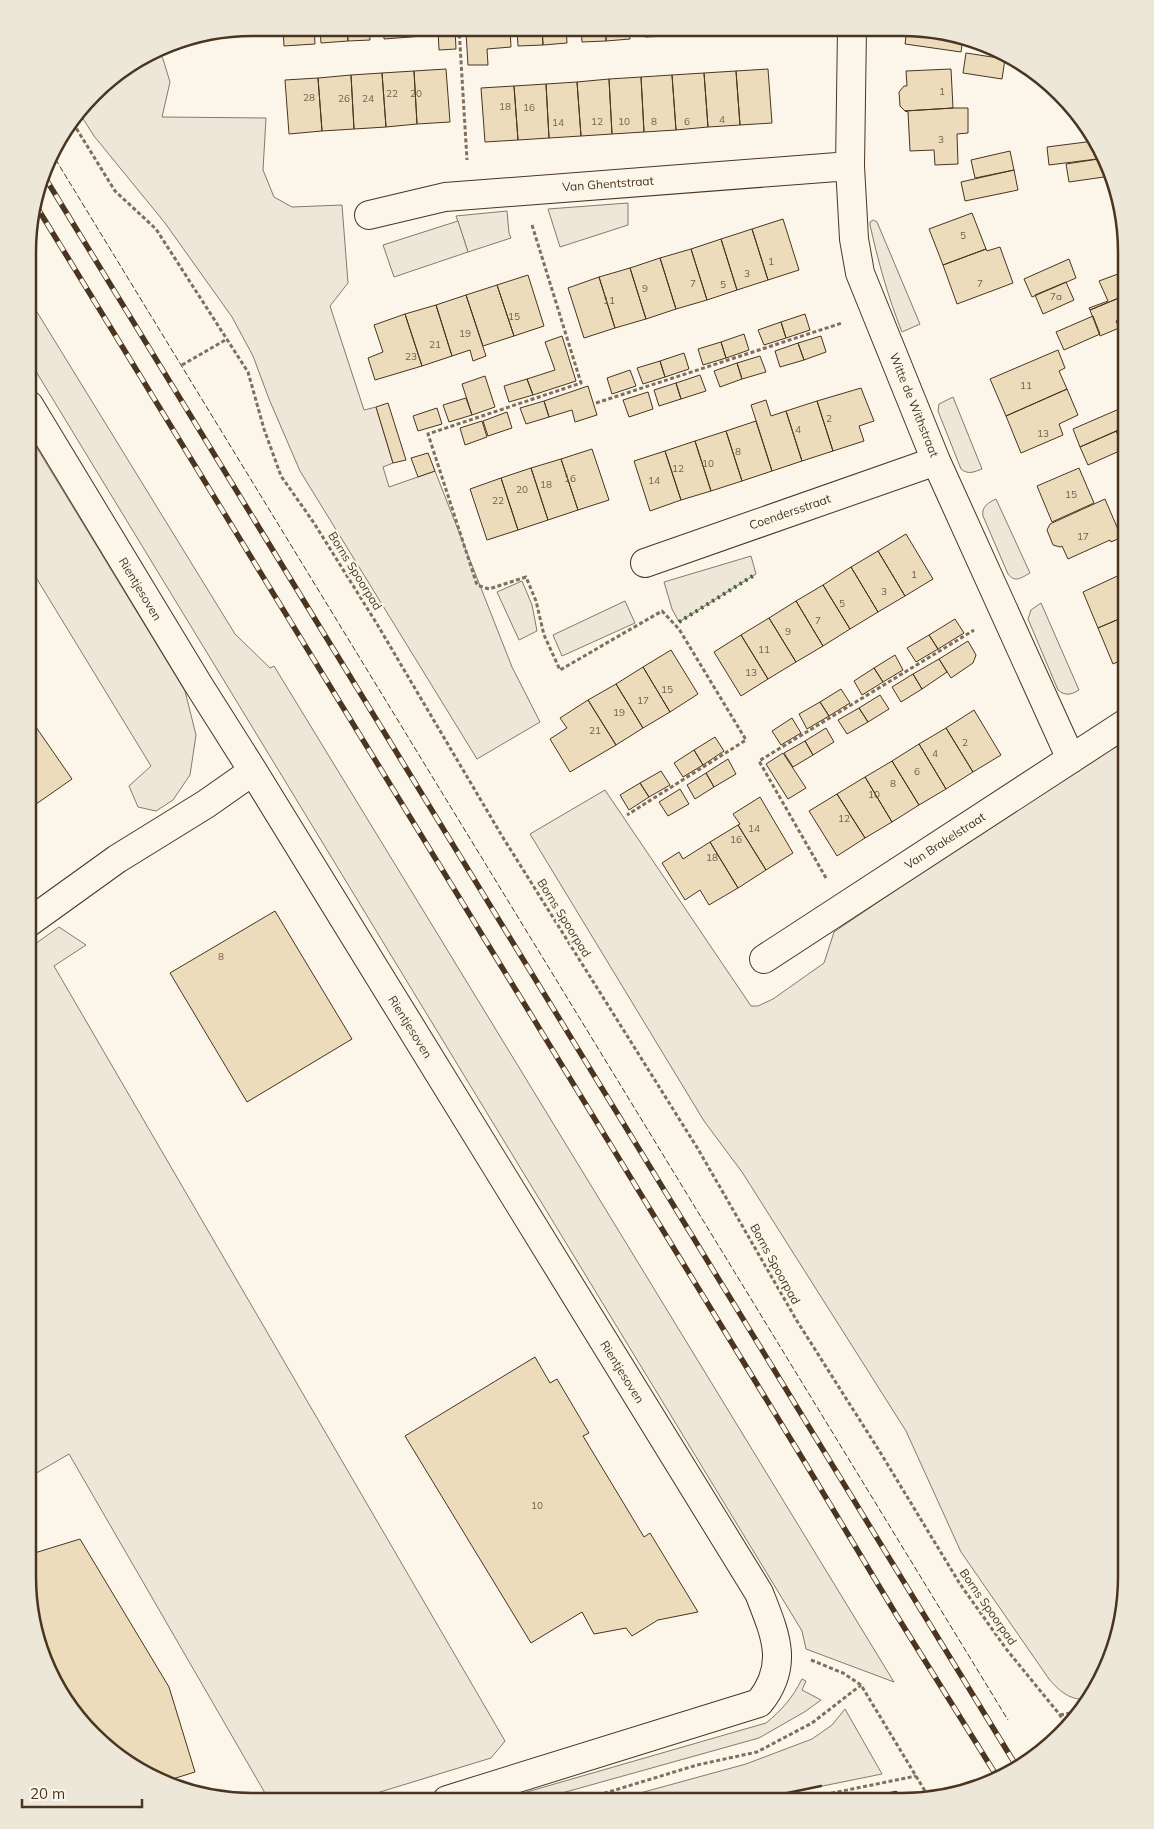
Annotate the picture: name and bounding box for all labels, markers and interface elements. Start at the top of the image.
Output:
house number: 1 [939,85,945,98]
house number: 22 [386,87,398,100]
house number: 20 [410,87,422,100]
house number: 28 [303,91,315,104]
house number: 26 [338,92,350,105]
house number: 24 [362,92,374,105]
house number: 18 [499,100,511,113]
house number: 16 [523,101,535,114]
house number: 4 [719,113,725,126]
house number: 12 [591,115,603,128]
house number: 10 [618,115,630,128]
house number: 8 [651,115,657,128]
house number: 6 [684,115,690,128]
house number: 14 [552,116,564,129]
house number: 3 [938,133,944,146]
street label: Van Ghentstraat [562,173,654,194]
house number: 5 [960,229,966,242]
house number: 1 [768,255,774,268]
house number: 3 [744,267,750,280]
house number: 7 [690,277,696,290]
house number: 7 [977,277,983,290]
house number: 5 [720,278,726,291]
house number: 9 [642,282,648,295]
house number: 7a [1050,290,1062,303]
house number: 11 [603,294,615,307]
house number: 15 [508,310,520,323]
house number: 19 [459,327,471,340]
house number: 21 [429,338,441,351]
house number: 23 [405,350,417,363]
street label: Witte de Withstraat [887,350,942,459]
house number: 11 [1020,379,1032,392]
house number: 2 [826,412,832,425]
house number: 4 [795,423,801,436]
house number: 13 [1037,427,1049,440]
house number: 8 [735,445,741,458]
house number: 10 [702,457,714,470]
house number: 12 [672,462,684,475]
house number: 16 [564,472,576,485]
house number: 14 [648,474,660,487]
house number: 18 [540,478,552,491]
house number: 20 [516,483,528,496]
house number: 15 [1065,488,1077,501]
street label: Coendersstraat [747,491,833,532]
house number: 22 [492,494,504,507]
street label: Borns Spoorpad [325,529,386,613]
house number: 17 [1077,530,1089,543]
street label: Rientjesoven [116,555,165,623]
house number: 1 [911,568,917,581]
house number: 3 [881,585,887,598]
house number: 5 [839,597,845,610]
house number: 7 [815,614,821,627]
house number: 9 [785,625,791,638]
house number: 11 [758,643,770,656]
house number: 13 [745,666,757,679]
house number: 15 [661,683,673,696]
house number: 17 [637,694,649,707]
house number: 19 [613,706,625,719]
house number: 21 [589,724,601,737]
house number: 2 [962,736,968,749]
house number: 4 [932,747,938,760]
house number: 6 [914,765,920,778]
house number: 8 [890,777,896,790]
house number: 10 [868,788,880,801]
street label: Van Brakelstraat [902,809,988,872]
house number: 12 [838,812,850,825]
house number: 14 [748,822,760,835]
house number: 16 [730,833,742,846]
house number: 18 [706,851,718,864]
street label: Borns Spoorpad [534,876,595,960]
house number: 8 [218,950,224,963]
street label: Rientjesoven [385,993,436,1061]
street label: Borns Spoorpad [747,1221,804,1307]
street label: Rientjesoven [597,1338,648,1406]
house number: 10 [531,1499,543,1512]
street label: Borns Spoorpad [957,1566,1020,1648]
scale bar [22,1776,142,1808]
text: 20 m [30,1784,65,1803]

